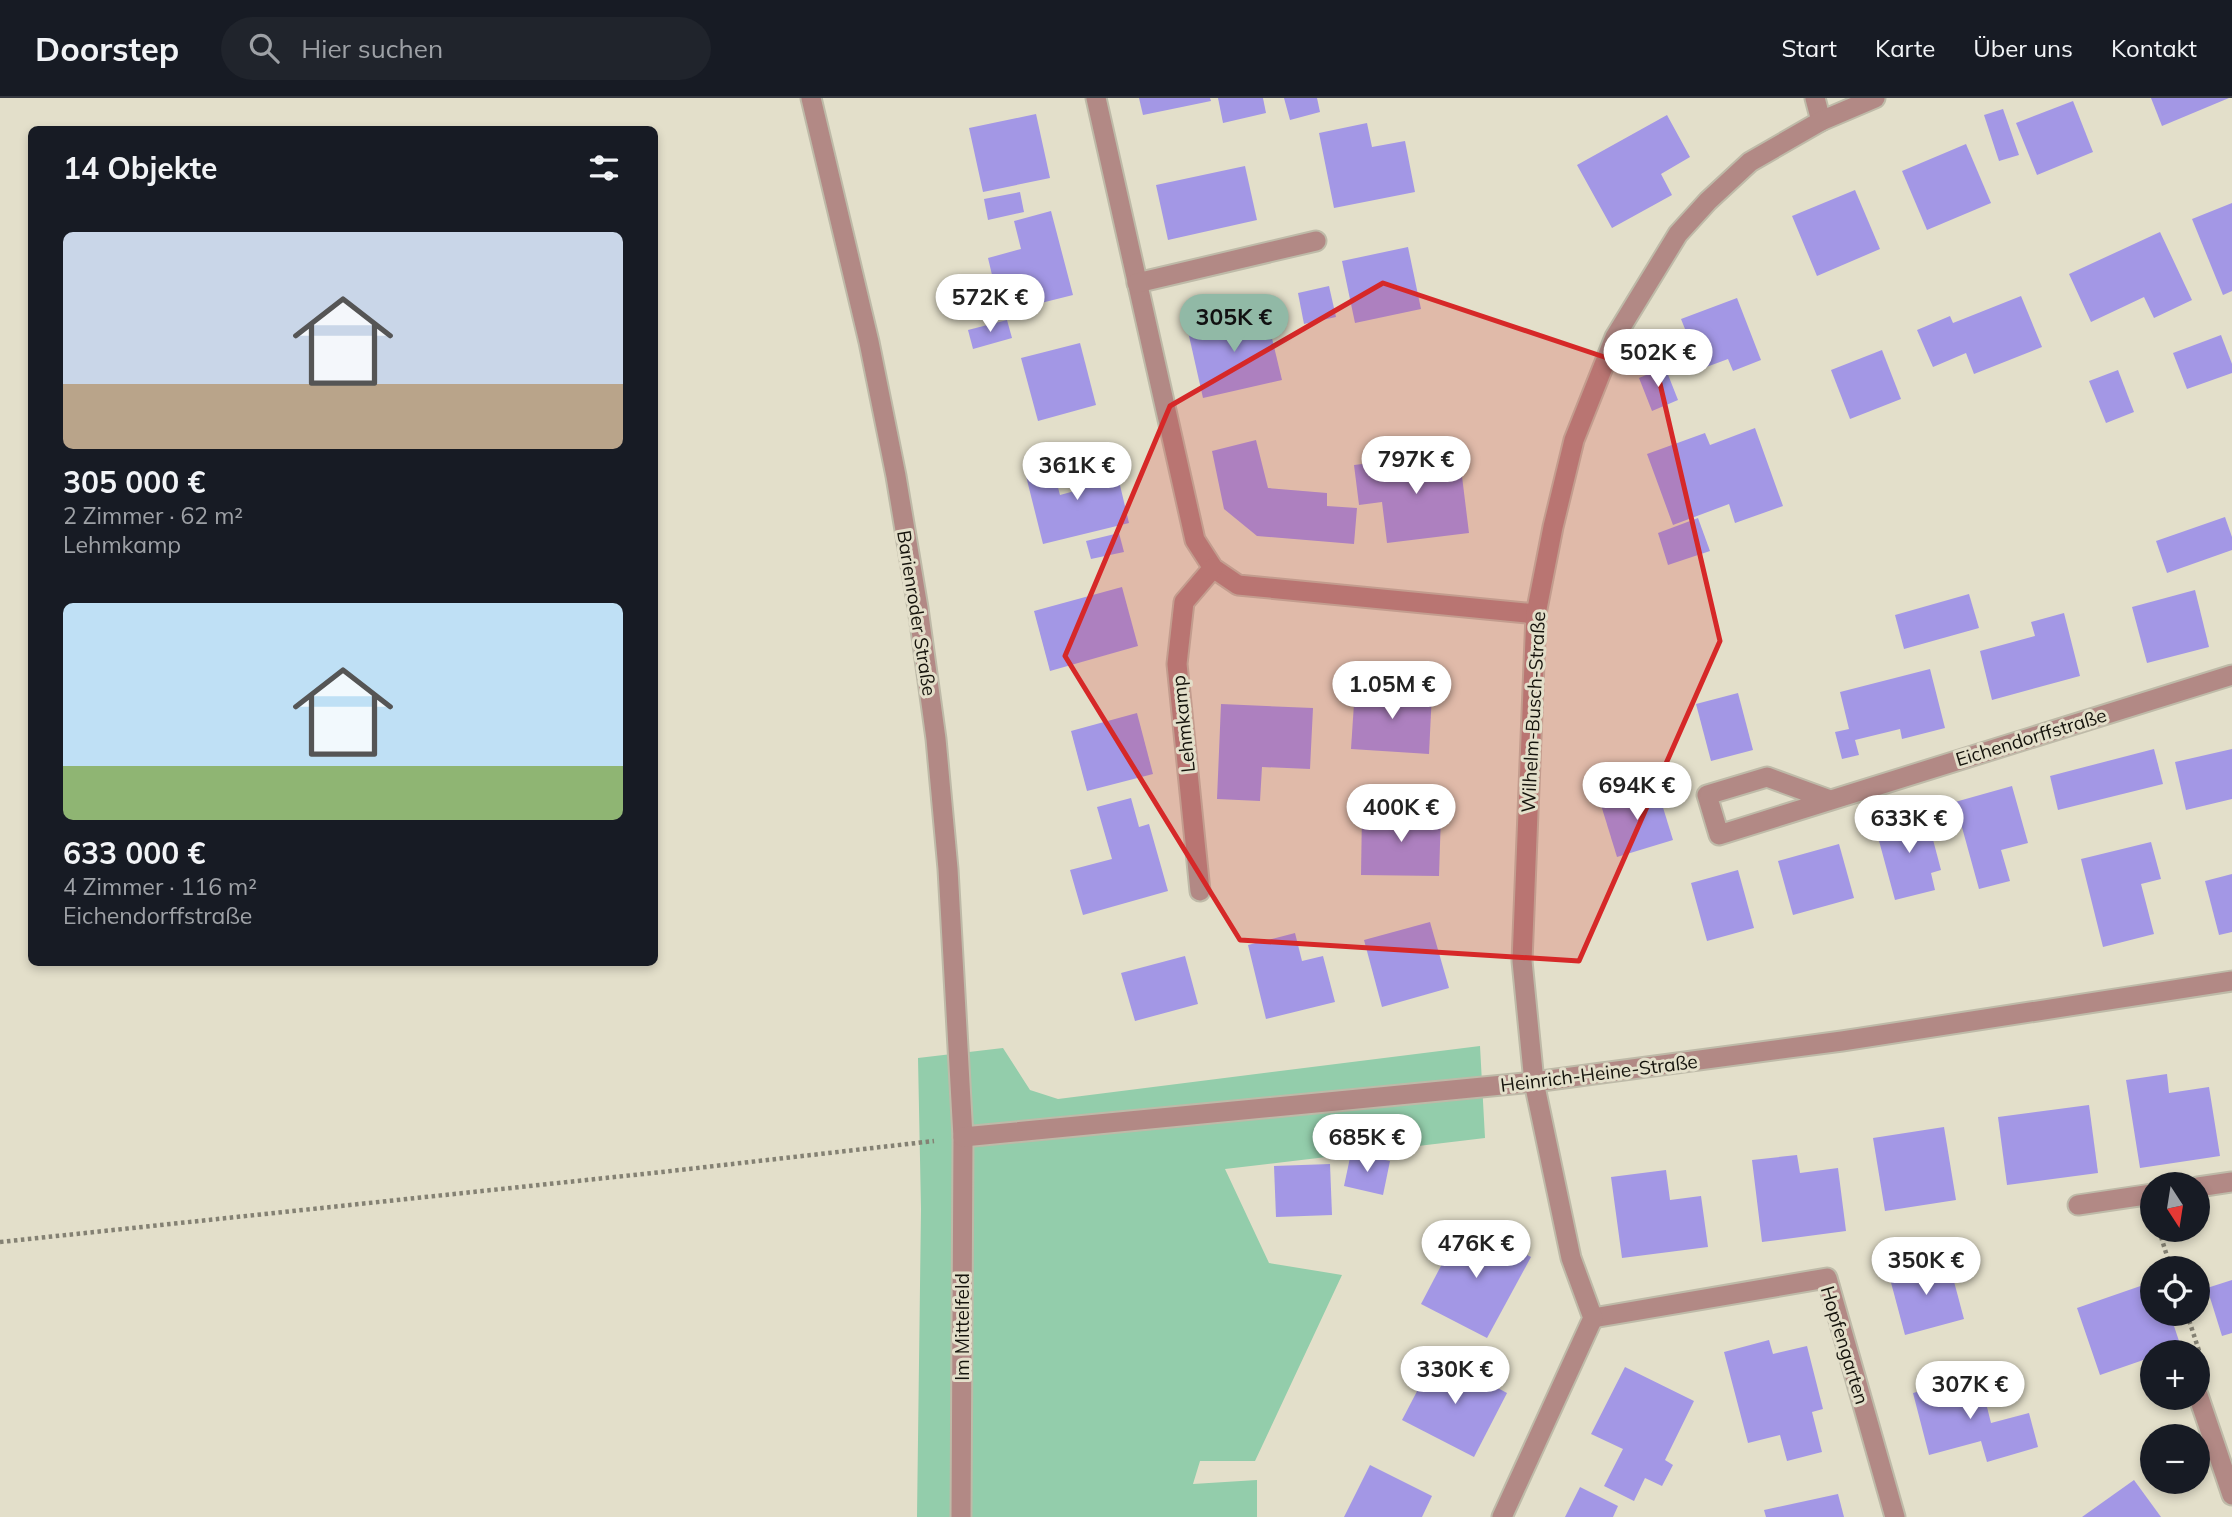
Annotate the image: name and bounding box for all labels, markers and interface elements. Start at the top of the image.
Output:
search box [221,17,711,80]
text: Doorstep [35,28,179,69]
icon: search [245,29,283,67]
text: Hier suchen [301,32,443,65]
text: Start [1781,33,1837,63]
text: Karte [1875,33,1935,63]
text: Über uns [1973,33,2073,63]
text: Kontakt [2111,33,2197,63]
text: 14 Objekte [63,149,217,187]
icon: filters [585,149,623,187]
pin: 572K € [933,274,1047,334]
icon: home [280,278,406,404]
text: 572K € [952,282,1028,311]
pin: 305K € [1177,294,1291,354]
text: 305K € [1196,302,1272,331]
pin: 502K € [1601,330,1715,389]
text: 502K € [1620,337,1696,366]
pin: 797K € [1359,436,1473,496]
pin: 361K € [1020,442,1134,502]
text: 797K € [1378,444,1454,473]
text: 361K € [1039,450,1115,479]
text: 305 000 € [63,463,205,501]
text: 2 Zimmer · 62 m² [63,501,243,530]
street label: Barienroder Straße [892,528,942,698]
text: Lehmkamp [63,530,181,559]
street label: Wilhelm-Busch-Straße [1516,611,1550,813]
icon: home [280,649,406,775]
pin: 1.05M € [1327,662,1457,721]
text: 1.05M € [1348,669,1436,698]
street label: Lehmkamp [1166,674,1200,774]
street label: Eichendorffstraße [1953,703,2109,771]
pin: 694K € [1580,762,1694,822]
text: 694K € [1599,770,1675,799]
pin: 400K € [1344,784,1458,844]
text: 400K € [1363,792,1439,821]
pin: 633K € [1852,796,1966,855]
text: 633K € [1871,803,1947,832]
text: 633 000 € [63,834,205,872]
text: 4 Zimmer · 116 m² [63,872,257,901]
text: Eichendorffstraße [63,901,252,930]
street label: Heinrich-Heine-Straße [1499,1049,1699,1097]
pin: 685K € [1310,1114,1424,1174]
text: 685K € [1329,1122,1405,1151]
north arrow [2140,1172,2210,1242]
map controls [2140,1172,2210,1494]
pin: 476K € [1419,1220,1533,1280]
text: 476K € [1438,1228,1514,1257]
pin: 350K € [1869,1238,1983,1297]
text: 350K € [1888,1245,1964,1274]
button: locate [2140,1256,2210,1326]
street label: Im Mittelfeld [950,1273,974,1381]
street label: Hopfengarten [1816,1283,1874,1407]
button: + [2140,1340,2210,1410]
pin: 330K € [1398,1346,1512,1406]
text: 330K € [1417,1354,1493,1383]
pin: 307K € [1913,1362,2027,1421]
text: 307K € [1932,1369,2008,1398]
button: − [2140,1424,2210,1494]

